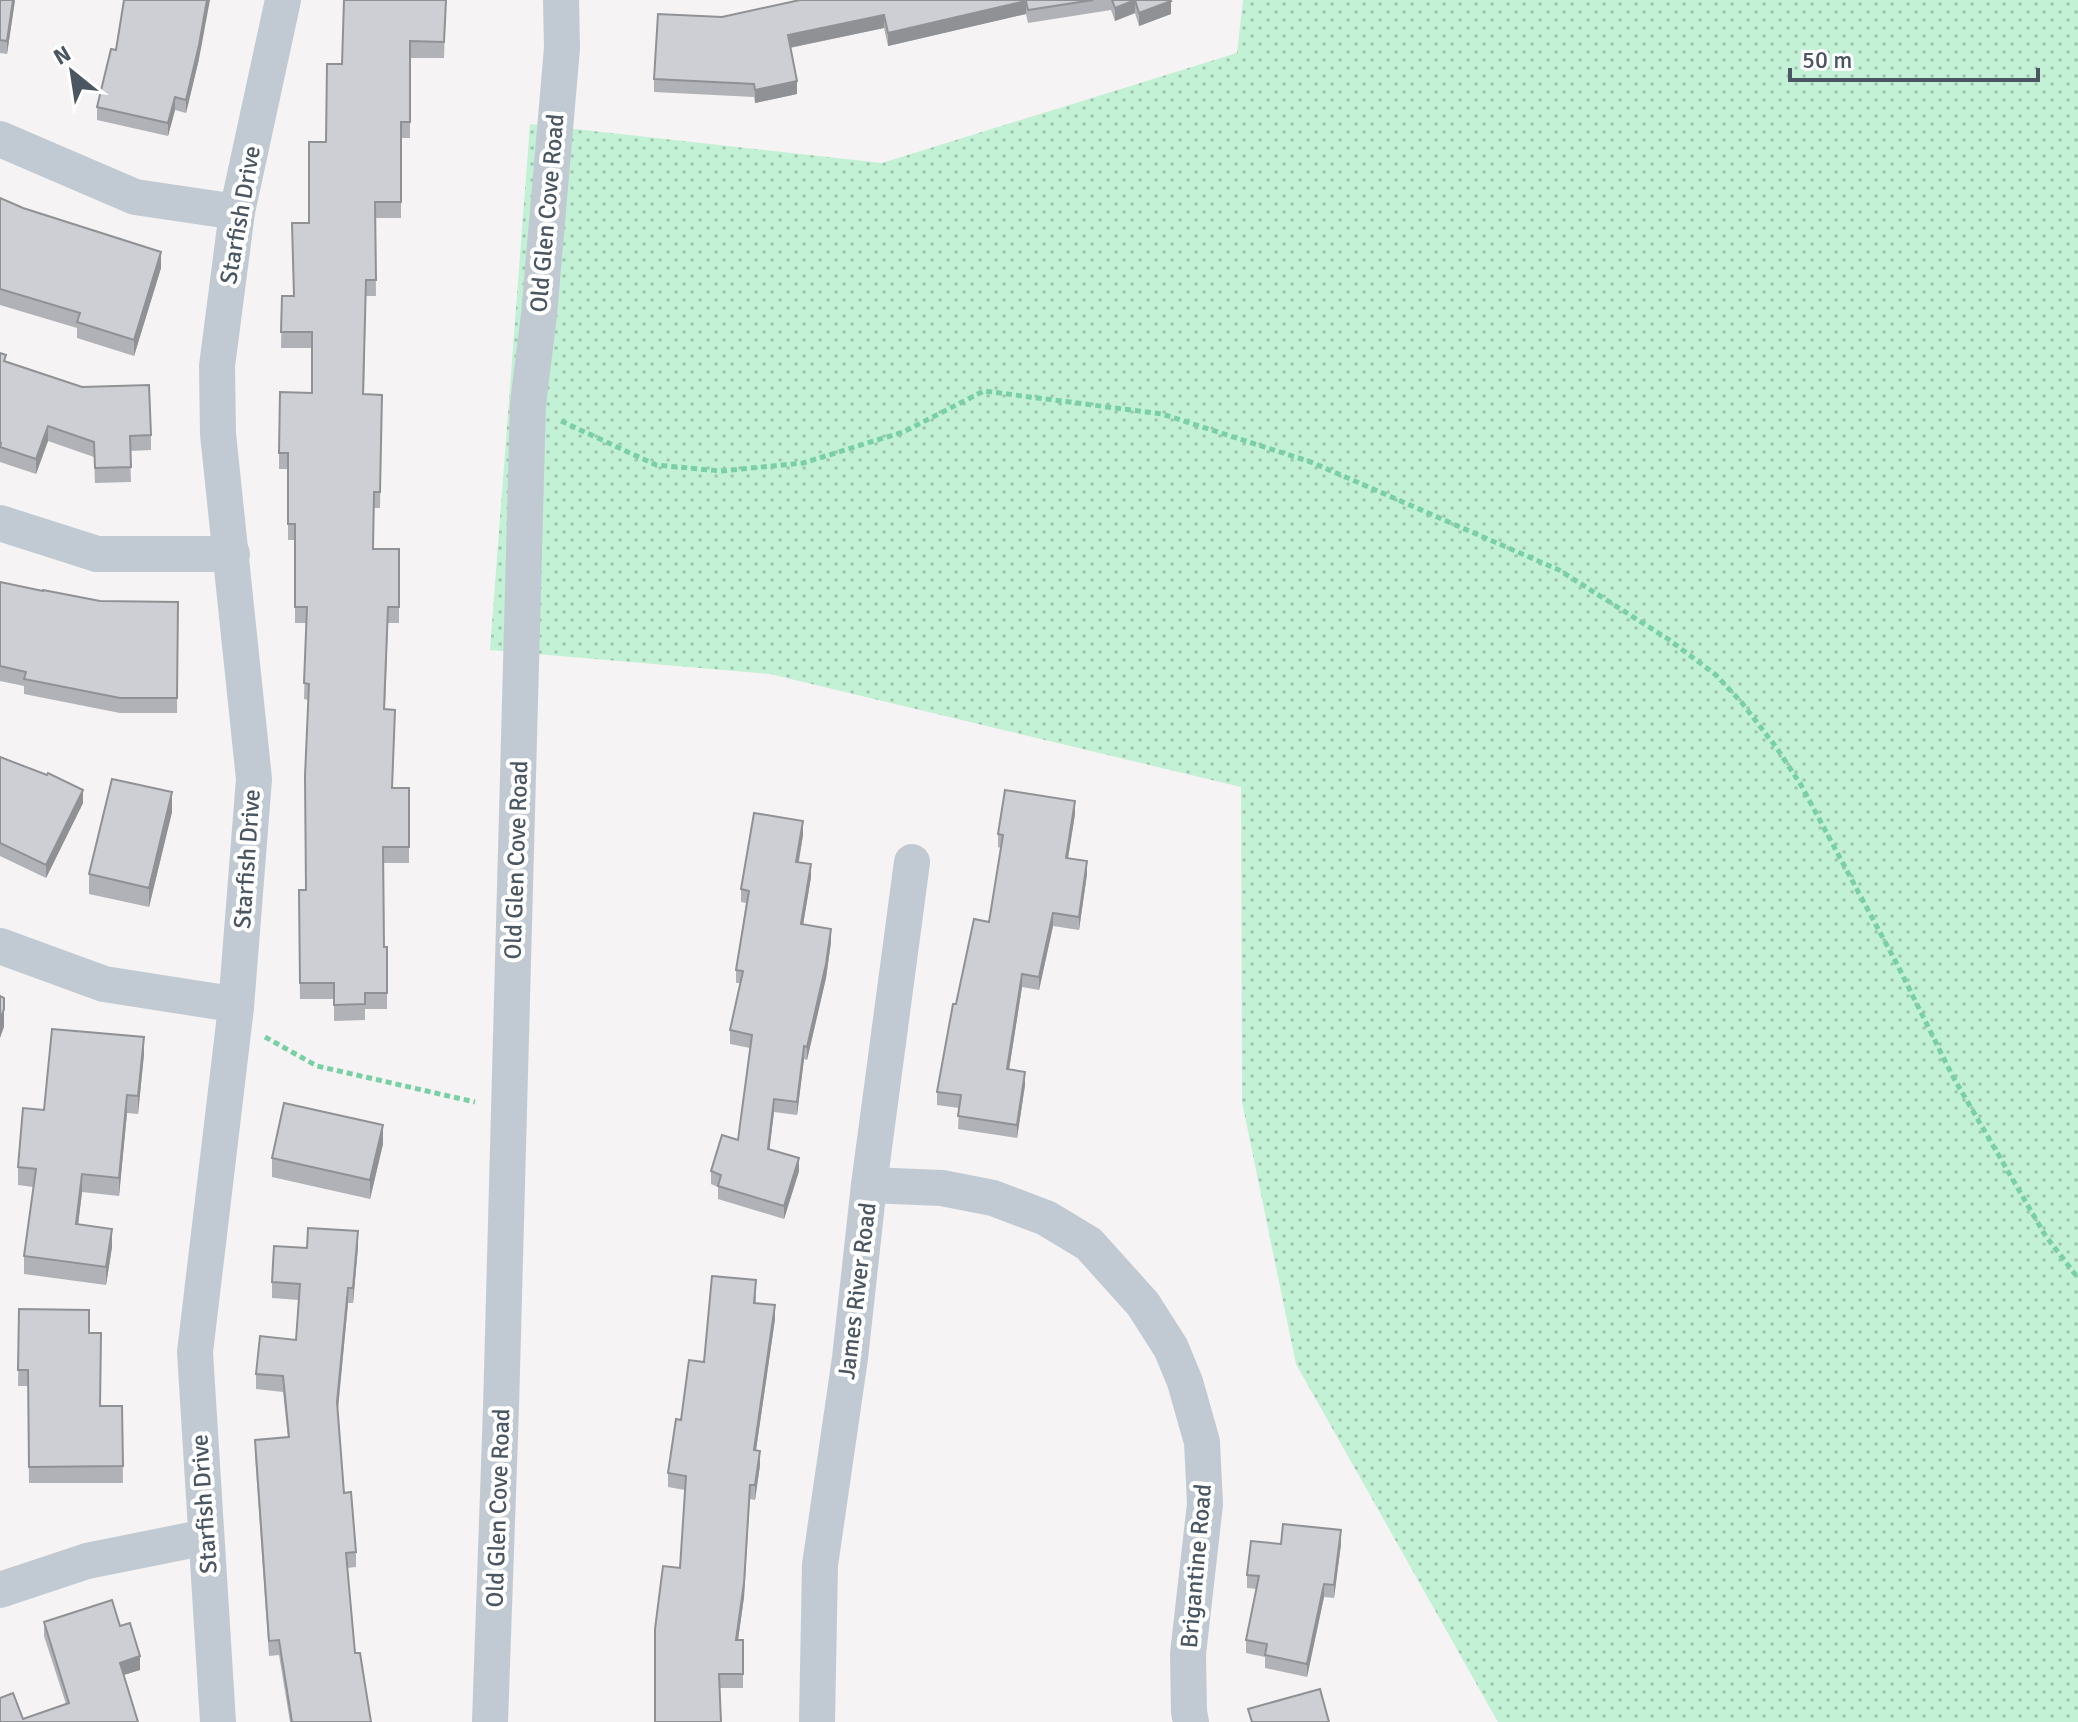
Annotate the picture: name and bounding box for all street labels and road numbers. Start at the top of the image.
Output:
street label: Old Glen Cove Road [523,113,571,313]
street label: Starfish Drive [213,143,267,287]
street label: Old Glen Cove Road [498,760,534,960]
street label: Starfish Drive [227,788,267,930]
street label: James River Road [831,1201,883,1381]
street label: Old Glen Cove Road [480,1408,516,1608]
street label: Starfish Drive [184,1433,224,1575]
street label: Brigantine Road [1174,1483,1218,1649]

